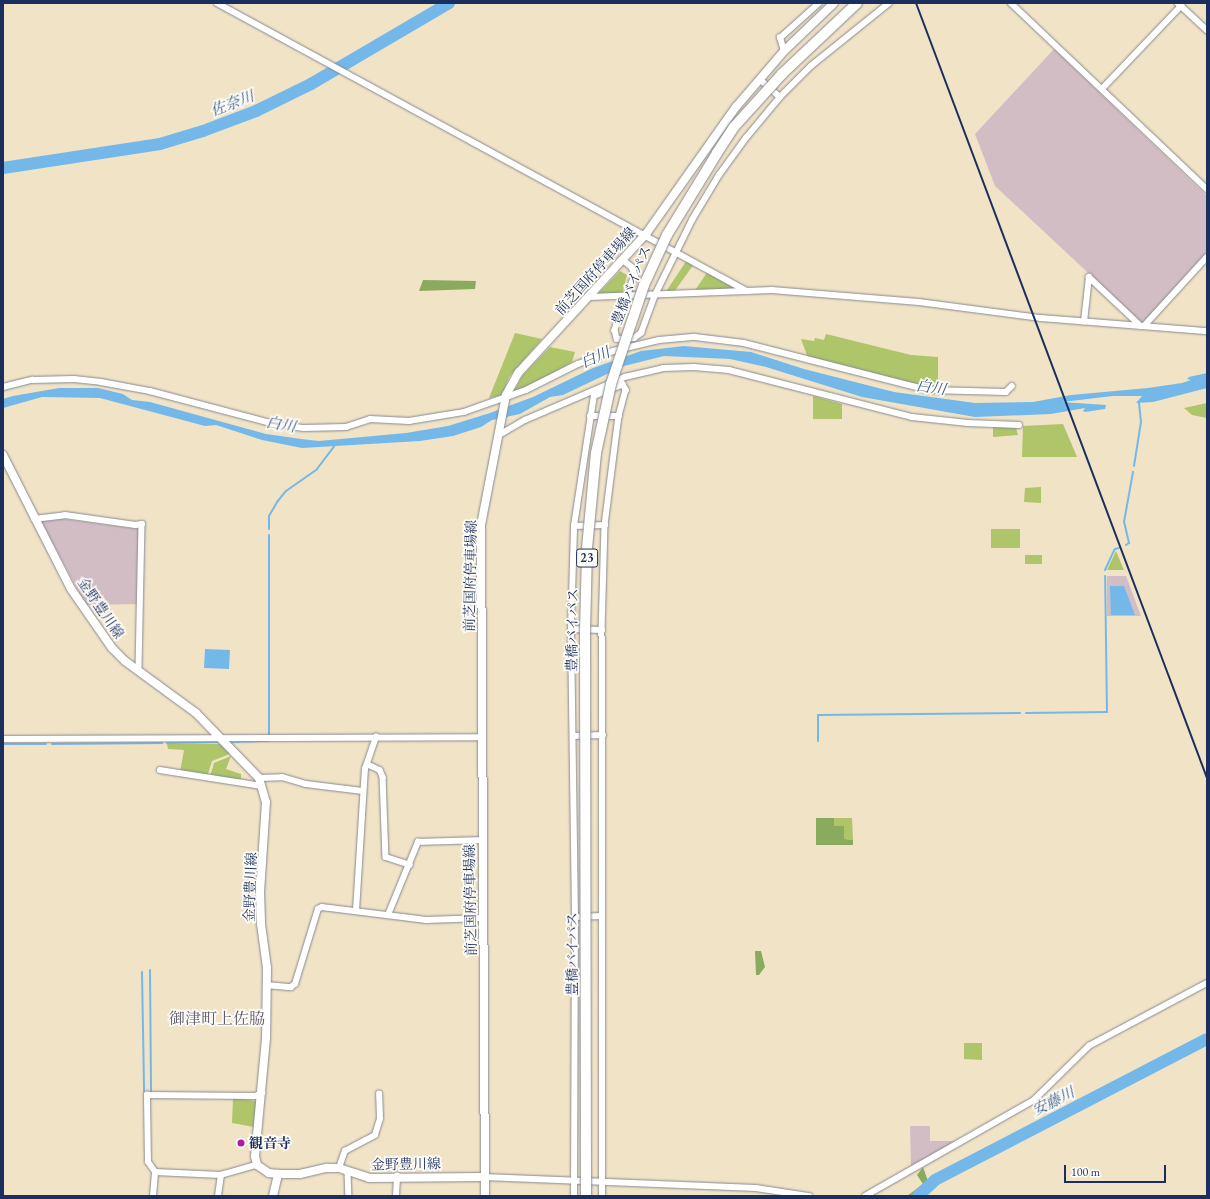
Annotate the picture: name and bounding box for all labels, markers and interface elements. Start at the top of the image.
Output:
water label: 佐奈川 [208,87,256,119]
street label: 前芝国府停車場線 [551,224,639,318]
street label: 豊橋バイパス [607,243,655,327]
water label: 白川 [578,343,612,371]
water label: 白川 [915,376,947,398]
water label: 白川 [265,413,297,435]
street label: 前芝国府停車場線 [461,520,479,632]
road number: 23 [576,547,598,569]
street label: 金野豊川線 [74,574,128,642]
street label: 豊橋バイパス [563,588,581,672]
street label: 前芝国府停車場線 [461,844,479,956]
street label: 金野豊川線 [240,852,260,922]
street label: 豊橋バイパス [564,912,580,996]
district label: 御津町上佐脇 [169,1009,265,1029]
water label: 安藤川 [1029,1083,1077,1119]
place label: 観音寺 [249,1135,291,1151]
marker: 観音寺 [236,1138,246,1148]
street label: 金野豊川線 [371,1155,441,1173]
scale bar [1066,1157,1168,1183]
text: 100 m [1071,1164,1100,1180]

